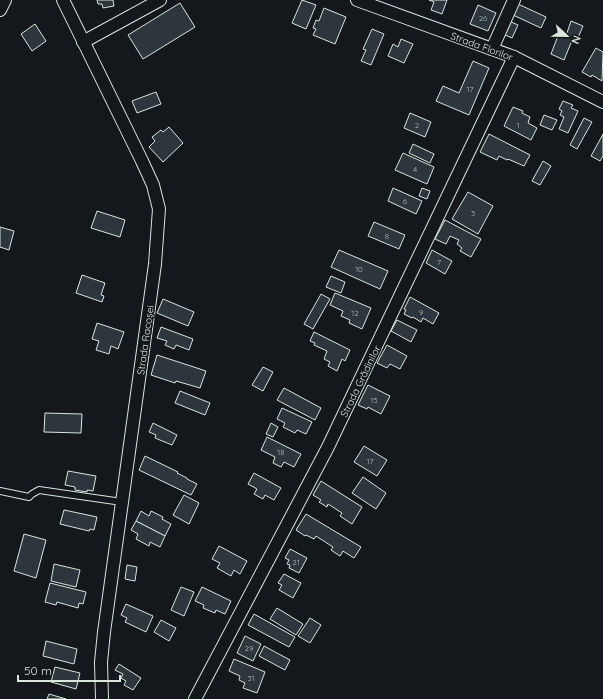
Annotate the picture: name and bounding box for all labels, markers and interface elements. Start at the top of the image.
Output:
house number: 26 [479,13,488,23]
north arrow [547,16,587,56]
street label: Strada Florilor [449,29,515,64]
text: N [568,33,584,46]
house number: 17 [466,84,474,94]
house number: 2 [415,120,420,130]
house number: 1 [517,120,520,130]
house number: 4 [413,164,417,174]
house number: 6 [403,196,408,206]
house number: 3 [471,208,475,218]
house number: 8 [385,231,389,241]
house number: 7 [437,257,441,267]
house number: 10 [355,264,363,274]
street label: Strada Racoșei [134,304,157,376]
house number: 9 [419,307,424,317]
house number: 12 [351,308,359,318]
street label: Strada Grădinilor [337,343,384,419]
house number: 15 [370,395,378,405]
house number: 18 [277,447,285,457]
house number: 17 [366,456,374,466]
house number: 21 [292,557,300,567]
house number: 29 [245,643,254,653]
scale bar [18,657,120,683]
text: 50 m [24,663,52,678]
house number: 31 [247,673,255,683]

